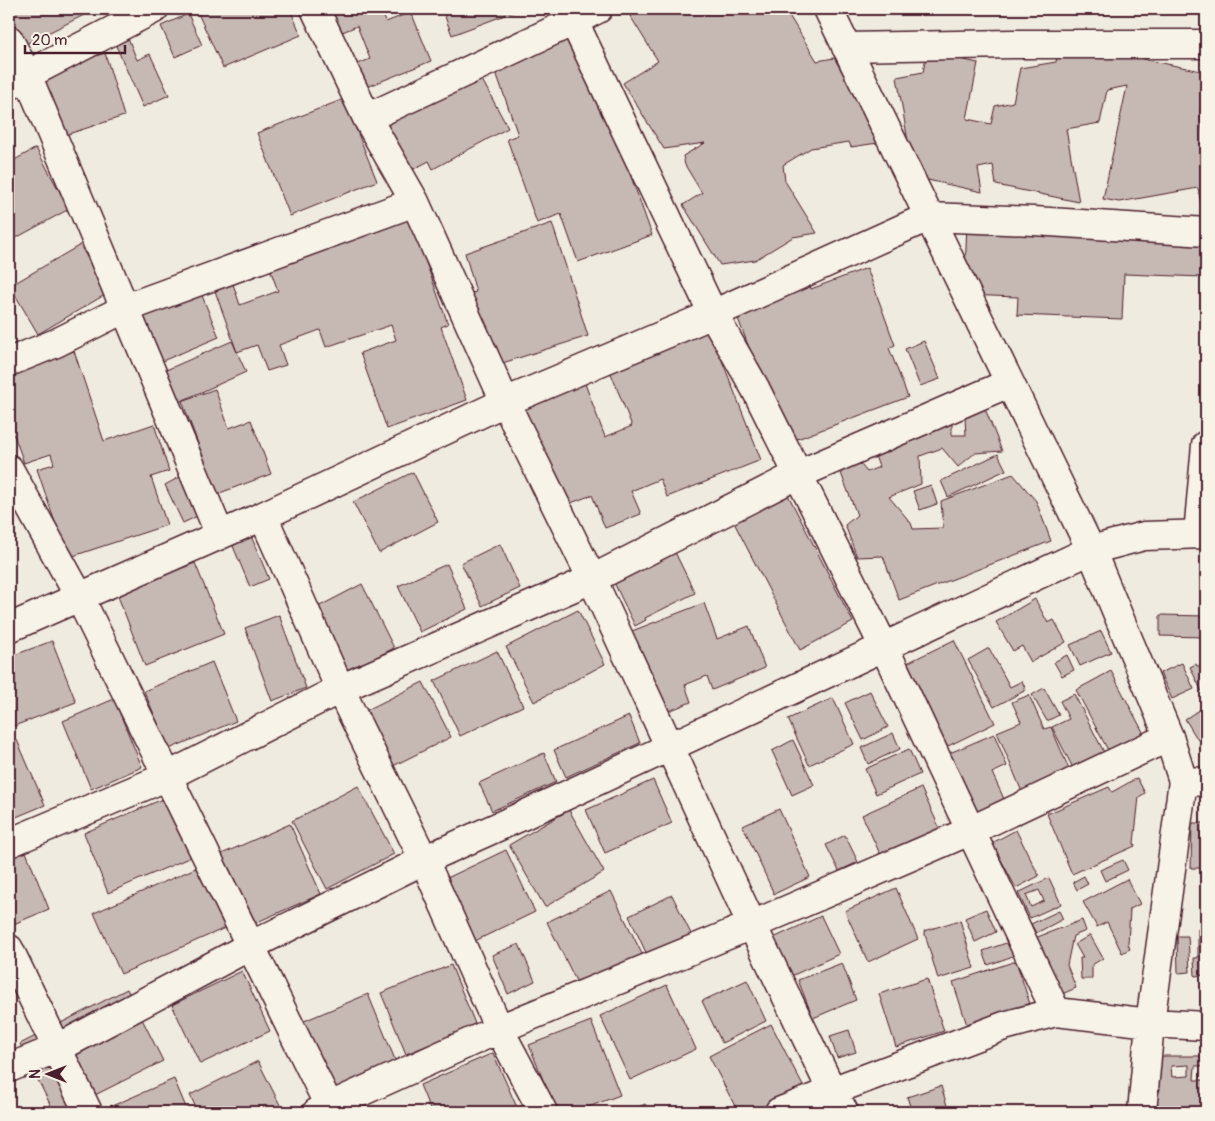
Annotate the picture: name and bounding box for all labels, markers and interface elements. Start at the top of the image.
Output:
scale bar [25,22,125,54]
text: 20 m [32,31,67,50]
north arrow [22,1048,72,1098]
text: N [27,1069,44,1079]

